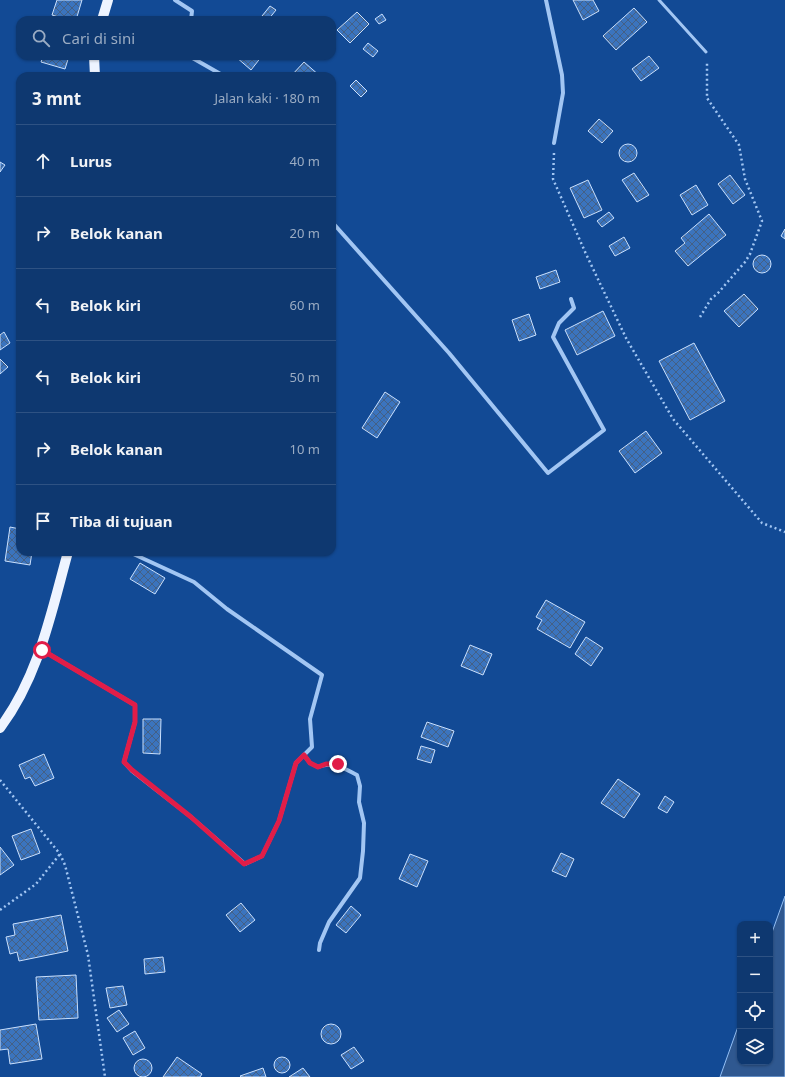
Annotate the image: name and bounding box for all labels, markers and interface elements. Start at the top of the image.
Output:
search box [16,16,336,60]
icon: search [30,27,52,49]
text: Cari di sini [62,28,135,48]
text: 3 mnt [32,87,81,110]
text: Jalan kaki · 180 m [214,89,320,107]
icon: ahead [32,150,54,172]
text: Lurus [70,151,112,171]
text: 40 m [290,152,320,170]
icon: right [32,222,54,244]
text: Belok kanan [70,223,163,243]
text: 20 m [290,224,320,242]
icon: left [32,294,54,316]
text: Belok kiri [70,295,141,315]
text: 60 m [290,296,320,314]
icon: left [32,366,54,388]
text: Belok kiri [70,367,141,387]
text: 50 m [290,368,320,386]
icon: right [32,438,54,460]
text: Belok kanan [70,439,163,459]
text: 10 m [290,440,320,458]
icon: arrive [32,510,54,532]
text: Tiba di tujuan [70,511,173,531]
route start [33,641,51,659]
route end [329,755,347,773]
map controls [737,921,773,1065]
button: + [737,921,773,957]
button: − [737,957,773,993]
button: locate [737,993,773,1029]
button: layers [737,1029,773,1065]

